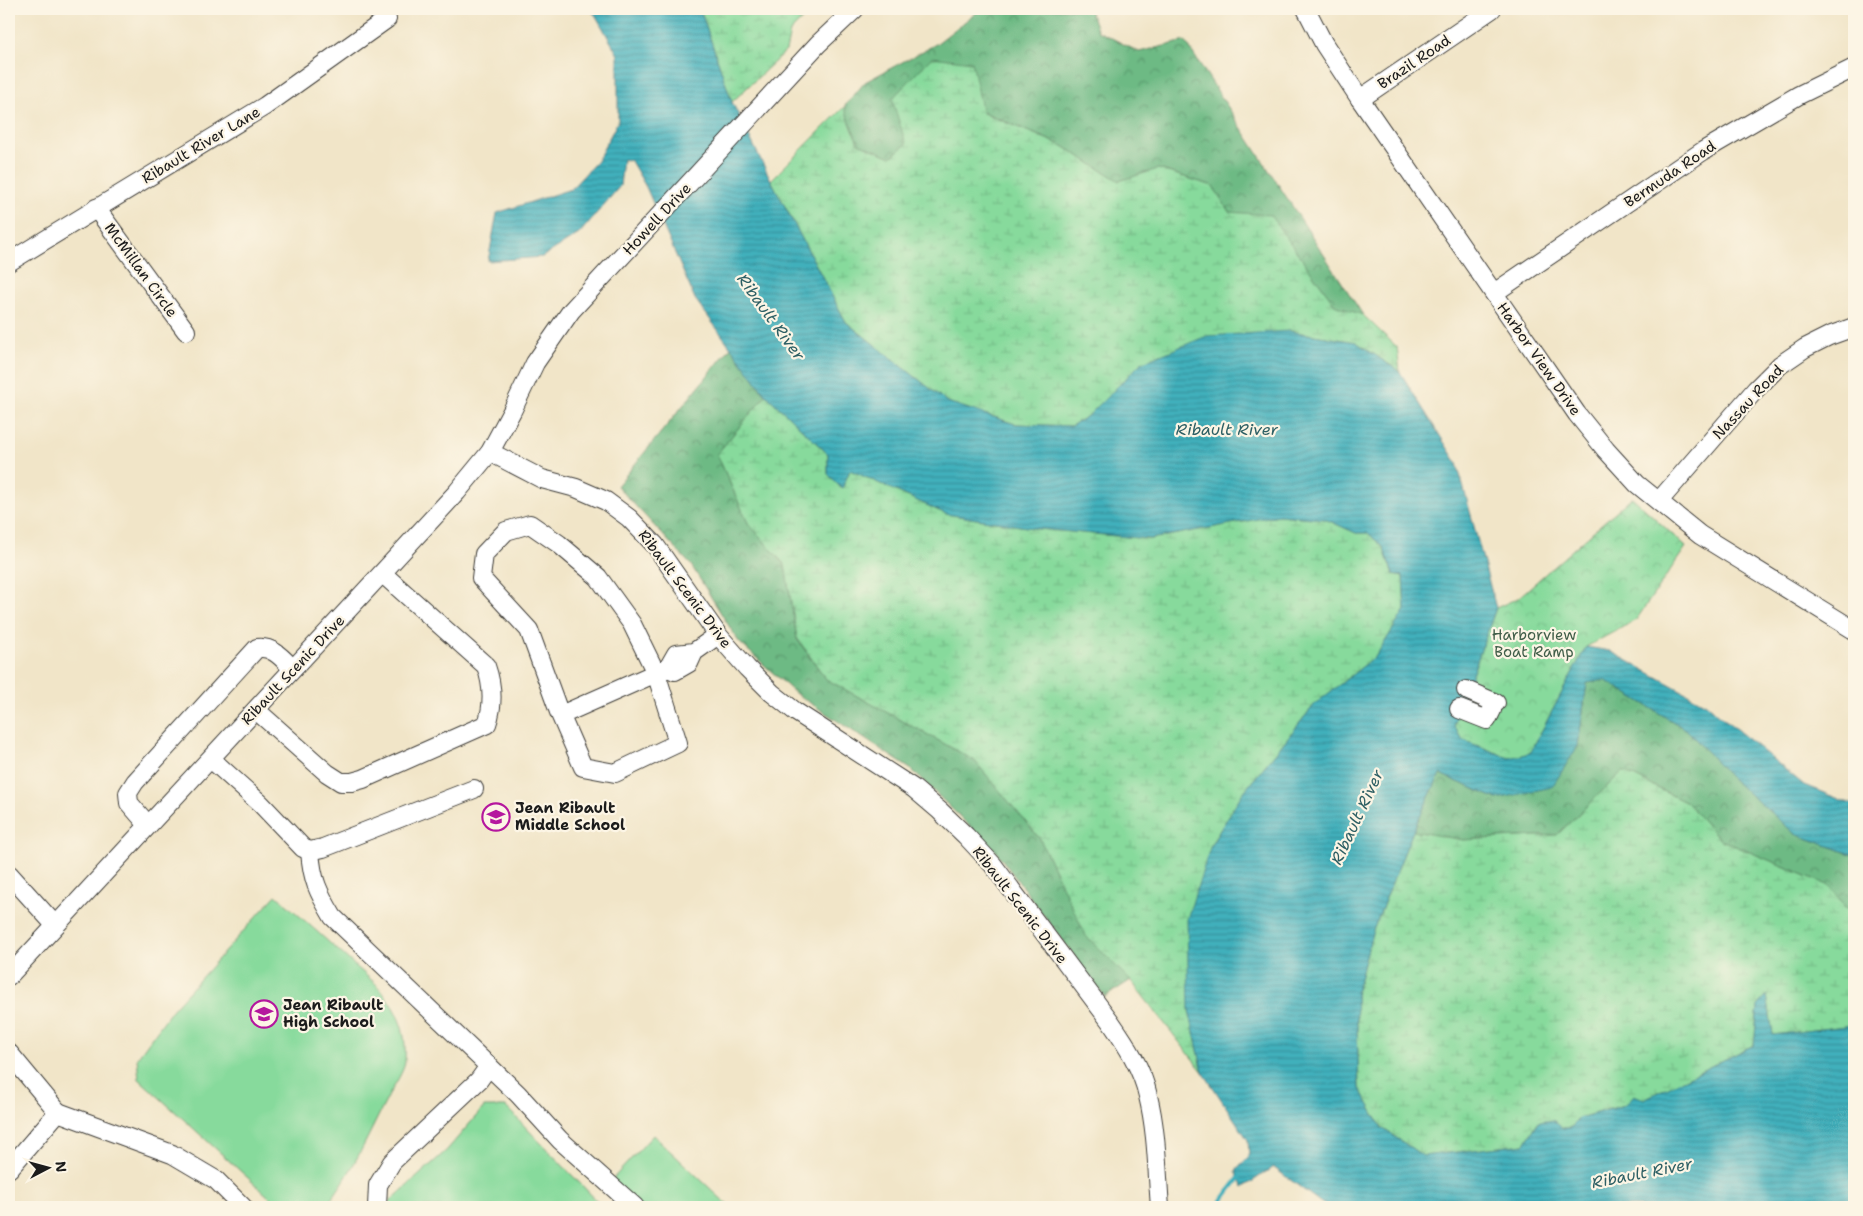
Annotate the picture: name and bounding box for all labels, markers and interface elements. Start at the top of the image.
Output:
street label: Brazil Road [1374,30,1455,94]
street label: Ribault River Lane [138,102,264,188]
street label: Bermuda Road [1620,136,1720,212]
street label: Howell Drive [618,179,696,259]
street label: McMillan Circle [100,219,182,321]
water label: Ribault River [732,269,810,365]
street label: Harbor View Drive [1492,298,1586,420]
street label: Nassau Road [1708,360,1788,444]
water label: Ribault River [1176,419,1279,440]
street label: Ribault Scenic Drive [634,526,736,652]
street label: Ribault Scenic Drive [237,611,349,729]
park label: Harborview Boat Ramp [1492,625,1576,662]
water label: Ribault River [1326,766,1388,868]
place label: Jean Ribault Middle School [515,798,625,835]
school or university icon: Jean Ribault Middle School [481,802,511,832]
street label: Ribault Scenic Drive [968,842,1072,968]
place label: Jean Ribault High School [283,995,383,1032]
school or university icon: Jean Ribault High School [249,999,279,1029]
north arrow [22,1144,72,1194]
water label: Ribault River [1590,1153,1695,1193]
text: N [51,1160,70,1173]

